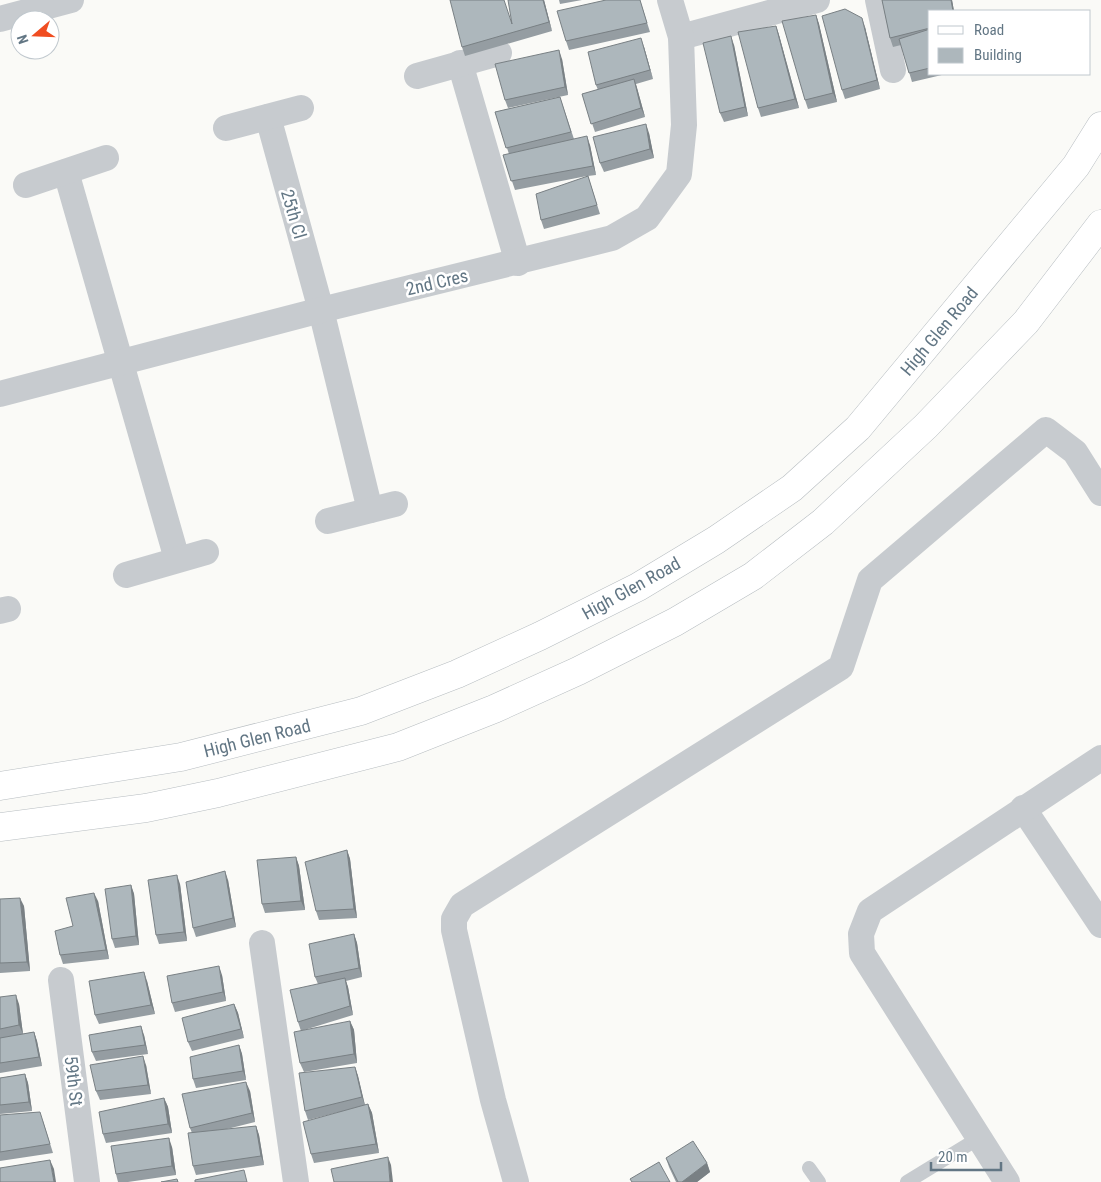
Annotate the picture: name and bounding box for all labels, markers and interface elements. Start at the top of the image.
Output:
north arrow [10,10,60,60]
legend [928,10,1091,75]
text: Road [974,21,1004,39]
text: N [14,33,32,46]
text: Building [974,46,1022,64]
street label: 25th Cl [277,187,311,241]
street label: 2nd Cres [404,265,470,299]
street label: High Glen Road [896,282,982,380]
street label: High Glen Road [578,552,684,624]
street label: High Glen Road [201,715,313,761]
street label: 59th St [60,1055,88,1107]
scale bar [931,1140,1001,1172]
text: 20 m [938,1148,968,1166]

